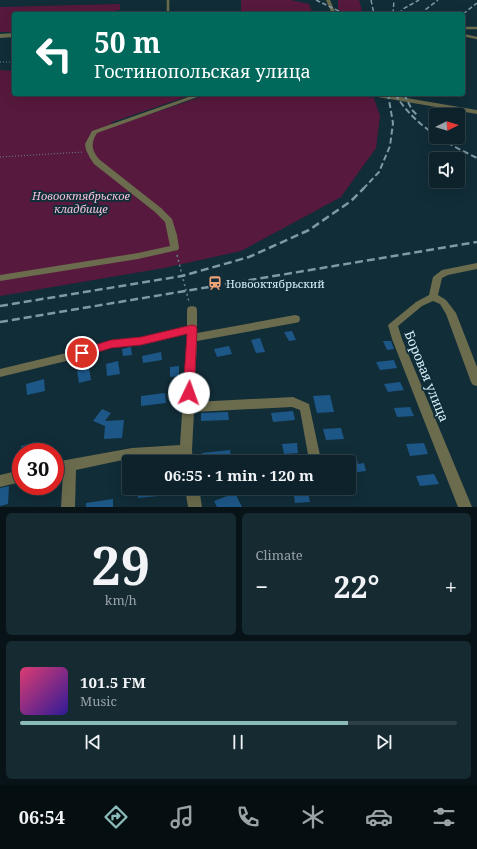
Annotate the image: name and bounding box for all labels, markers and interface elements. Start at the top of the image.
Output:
text: 50 m [94,23,161,61]
icon: left [28,28,80,80]
text: Гостинопольская улица [94,59,311,83]
north arrow [429,108,465,144]
map controls [429,108,465,188]
button: sound [429,152,465,188]
park label: Новооктябрьское кладбище [31,188,130,216]
station icon: Новооктябрьский [207,275,223,291]
place label: Новооктябрьский [226,276,325,291]
street label: Боровая улица [400,328,454,424]
pin [65,336,99,370]
icon: arrive [71,342,93,364]
position arrow [168,372,210,414]
speed limit sign: 30 [12,443,64,495]
text: 06:55 · 1 min · 120 m [164,465,314,485]
text: 29 [91,529,150,600]
text: Climate [256,546,303,564]
text: 22° [334,566,379,607]
text: − [256,571,268,601]
text: + [445,571,457,601]
text: km/h [105,591,137,609]
text: 101.5 FM [80,672,146,692]
text: Music [80,692,117,710]
icon: previous [82,731,104,753]
icon: pause [227,731,249,753]
icon: next [373,731,395,753]
icon: directions [102,803,130,831]
icon: music [168,803,196,831]
icon: phone [234,803,262,831]
icon: climate [299,803,327,831]
icon: car [365,803,393,831]
icon: filters [430,803,458,831]
text: 06:54 [19,805,65,829]

